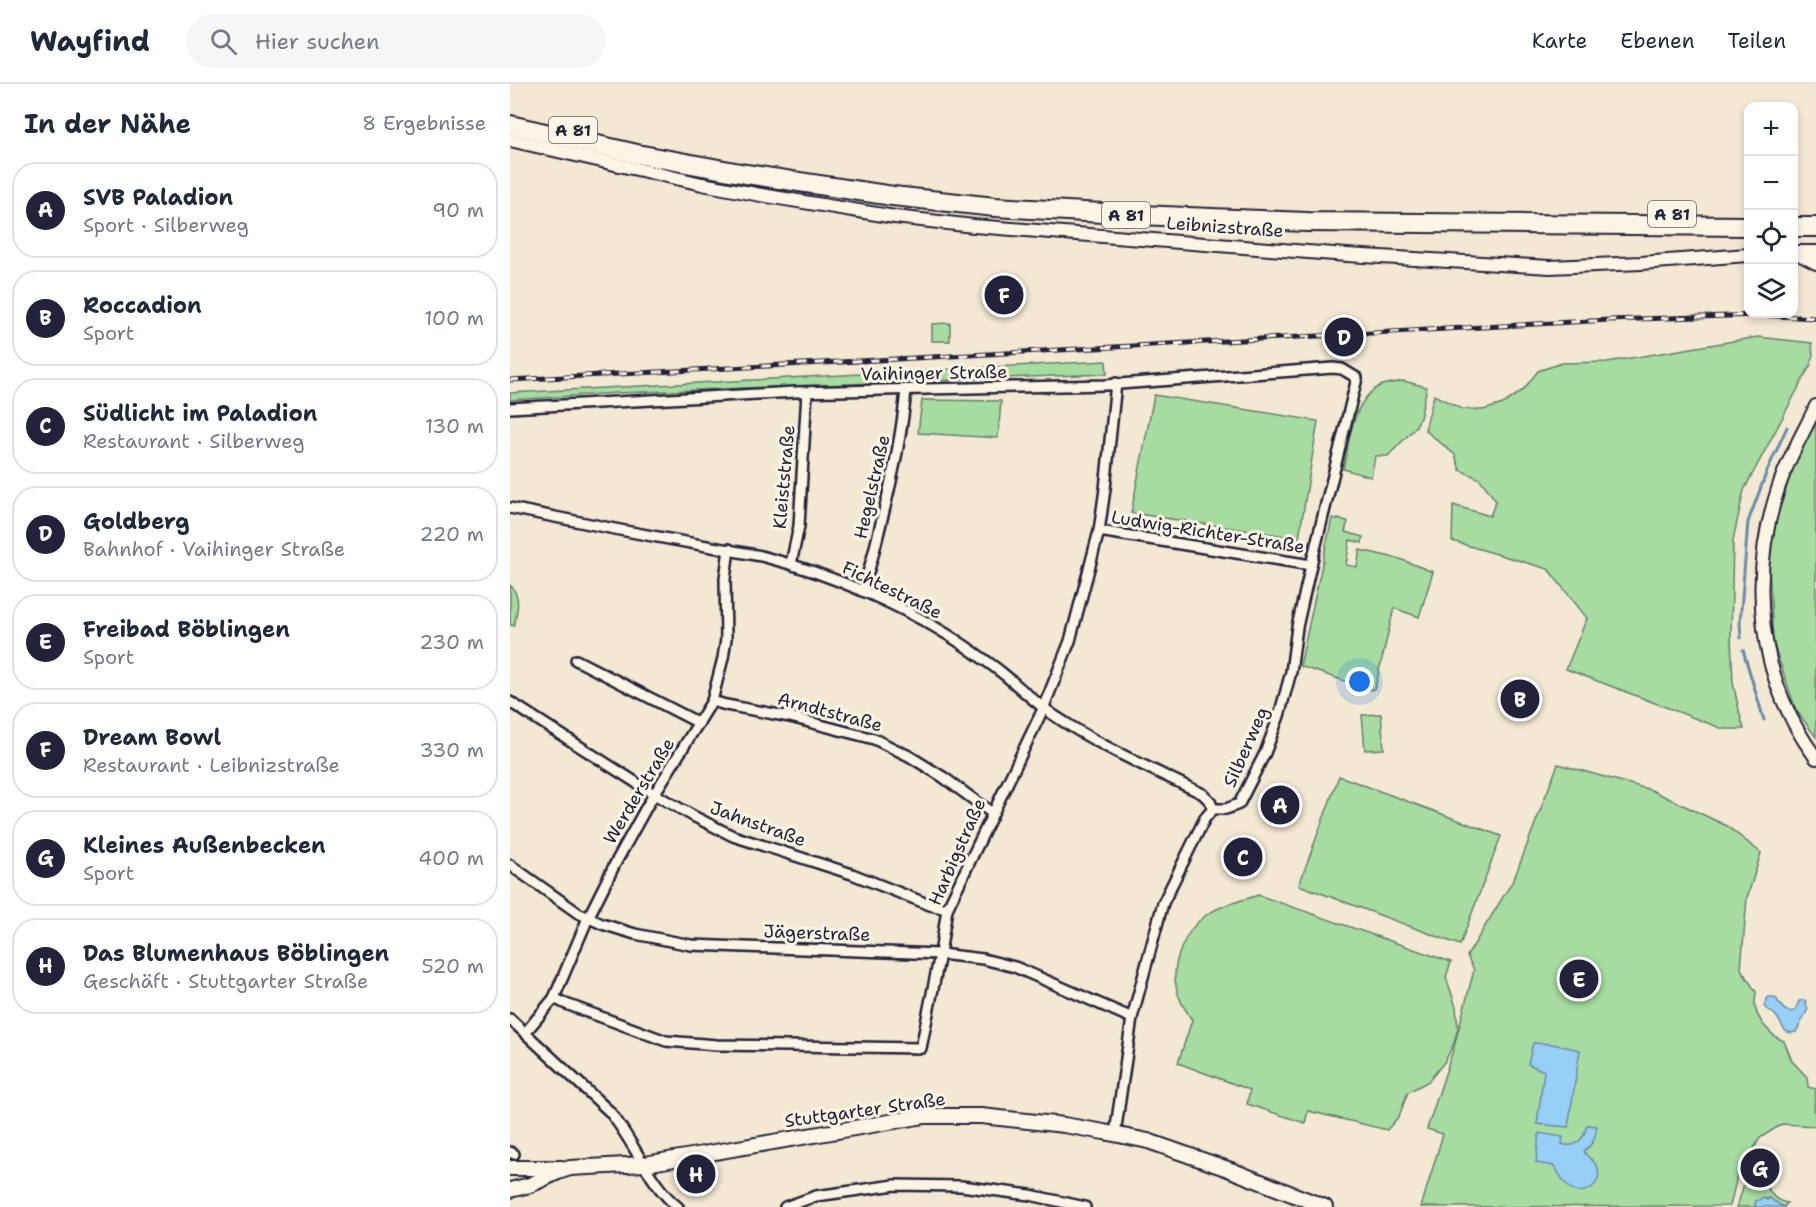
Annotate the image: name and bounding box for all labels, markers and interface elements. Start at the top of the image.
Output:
search box [186,14,606,68]
text: Wayfind [30,22,150,60]
icon: search [207,25,240,58]
text: Hier suchen [255,27,380,56]
text: Karte [1532,27,1587,55]
text: Ebenen [1620,27,1695,55]
text: Teilen [1728,27,1786,55]
map controls [1744,102,1798,318]
button: + [1744,102,1798,156]
text: In der Nähe [24,106,191,141]
text: 8 Ergebnisse [362,110,486,136]
road number: A 81 [549,117,597,143]
button: − [1744,156,1798,210]
text: SVB Paladion [83,183,233,212]
text: A [38,197,53,223]
text: 90 m [432,197,484,223]
road number: A 81 [1648,201,1696,227]
road number: A 81 [1102,202,1150,228]
button: locate [1744,210,1798,264]
street label: Leibnizstraße [1166,211,1284,243]
text: Sport · Silberweg [83,212,249,238]
button: layers [1744,264,1798,318]
pin: F [984,272,1024,318]
text: Roccadion [83,291,202,320]
text: B [39,305,52,331]
text: 100 m [424,305,484,331]
pin: D [1324,314,1364,360]
text: Sport [83,320,134,346]
street label: Vaihinger Straße [860,360,1008,386]
text: Südlicht im Paladion [83,399,317,428]
text: C [39,413,52,439]
text: 130 m [425,413,484,439]
street label: Kleiststraße [767,424,801,530]
text: Restaurant · Silberweg [83,428,305,454]
street label: Hegelstraße [848,433,896,541]
street label: Ludwig-Richter-Straße [1110,505,1306,559]
text: Goldberg [83,507,190,536]
text: D [38,521,53,547]
text: 220 m [420,521,484,547]
text: Bahnhof · Vaihinger Straße [83,536,345,562]
street label: Fichtestraße [838,555,946,625]
text: Freibad Böblingen [83,615,290,644]
text: E [39,629,52,655]
text: 230 m [419,629,484,655]
text: Sport [83,644,134,670]
your location [1345,667,1374,696]
pin: B [1500,676,1540,722]
street label: Arndtstraße [775,686,885,738]
street label: Silberweg [1218,703,1274,791]
text: Dream Bowl [83,723,221,752]
street label: Werderstraße [598,734,680,848]
text: F [40,737,51,763]
text: 330 m [420,737,484,763]
text: Restaurant · Leibnizstraße [83,752,340,778]
pin: A [1260,782,1300,828]
street label: Harbigstraße [923,795,991,909]
street label: Jahnstraße [707,796,809,852]
text: Kleines Außenbecken [83,831,326,860]
pin: C [1224,834,1262,880]
text: G [37,845,54,871]
text: 400 m [418,845,484,871]
text: Sport [83,860,134,886]
street label: Jägerstraße [763,919,871,947]
text: Das Blumenhaus Böblingen [83,939,389,968]
text: H [38,953,53,979]
text: 520 m [421,953,484,979]
pin: E [1560,956,1598,1002]
text: Geschäft · Stuttgarter Straße [83,968,368,994]
street label: Stuttgarter Straße [783,1087,947,1133]
pin: G [1740,1146,1780,1190]
pin: H [676,1152,716,1196]

